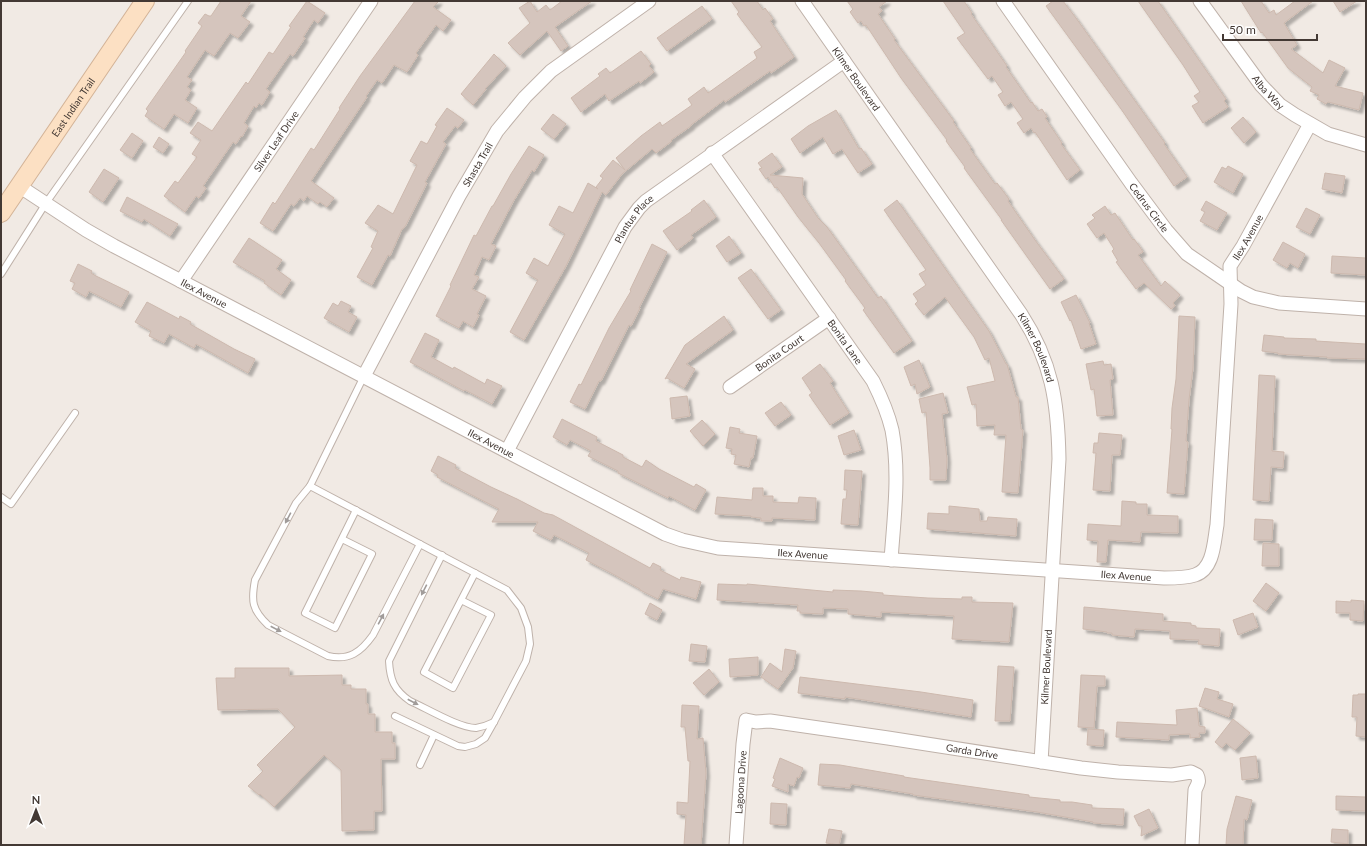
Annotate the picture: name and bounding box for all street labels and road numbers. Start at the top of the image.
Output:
street label: Kilmer Boulevard [830,45,883,113]
street label: Alba Way [1250,73,1287,112]
street label: East Indian Trail [49,75,97,139]
street label: Silver Leaf Drive [251,108,301,174]
street label: Shasta Trail [460,140,495,189]
street label: Cedrus Circle [1127,180,1172,235]
street label: Plantus Place [612,192,656,245]
street label: Ilex Avenue [1230,212,1265,262]
street label: Ilex Avenue [179,276,229,310]
street label: Kilmer Boulevard [1016,310,1057,383]
street label: Bonita Lane [825,317,865,366]
street label: Bonita Court [753,331,806,374]
street label: Ilex Avenue [466,426,516,460]
street label: Ilex Avenue [777,546,828,561]
street label: Ilex Avenue [1100,568,1152,583]
street label: Kilmer Boulevard [1038,629,1054,705]
street label: Garda Drive [945,741,999,761]
street label: Lagoona Drive [732,750,749,814]

